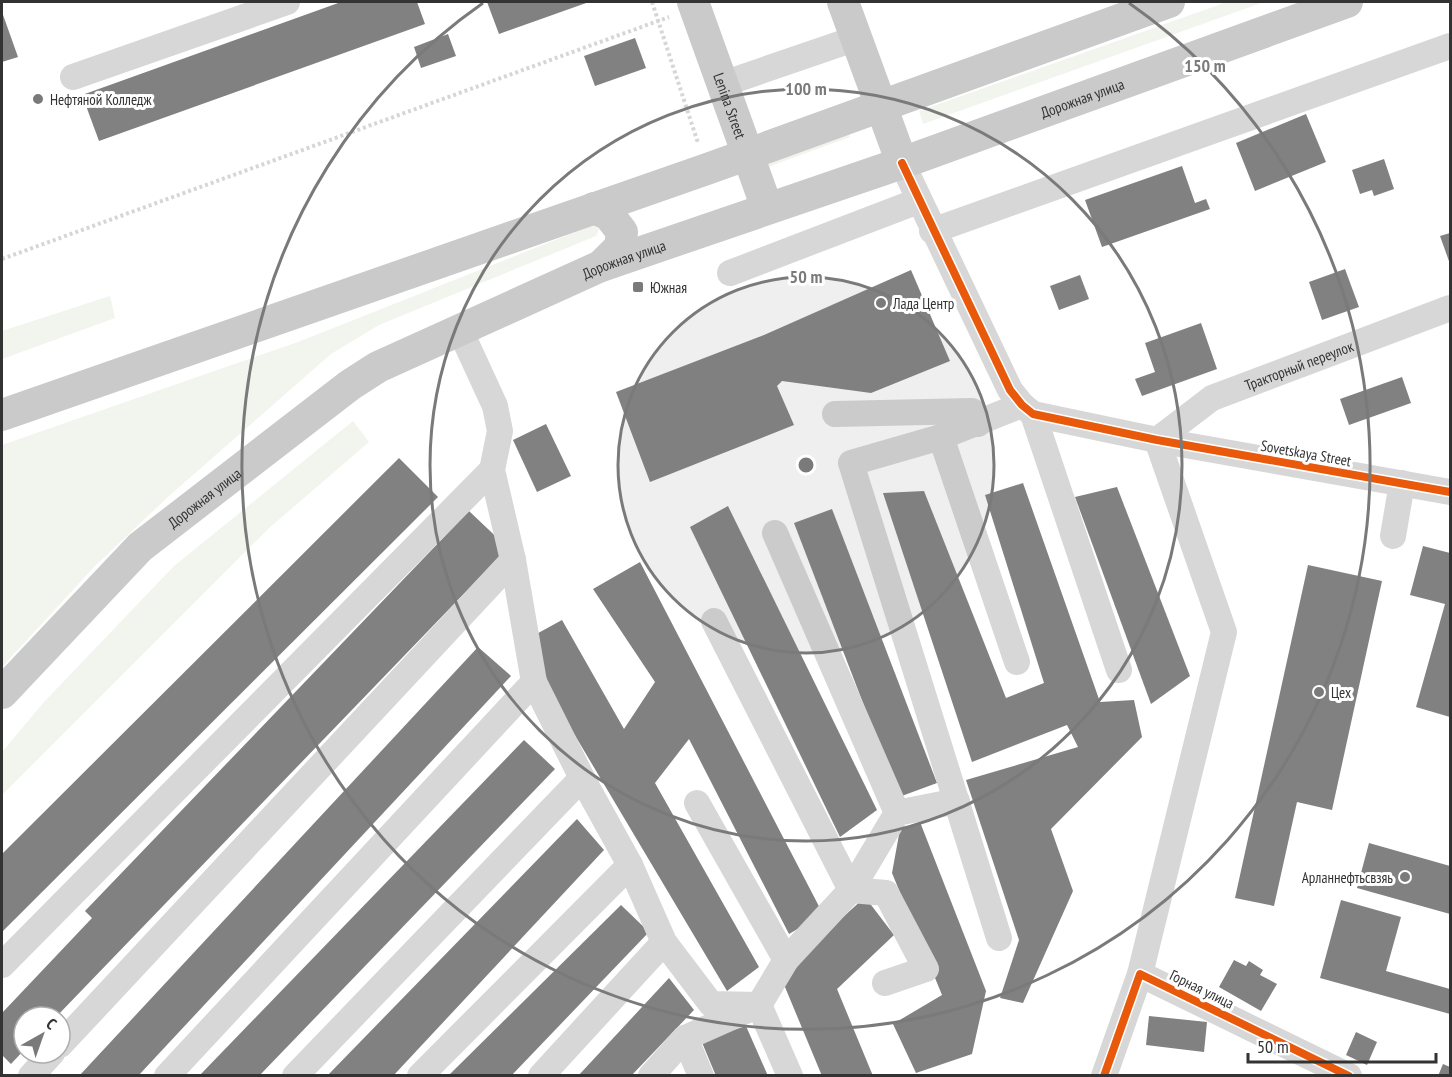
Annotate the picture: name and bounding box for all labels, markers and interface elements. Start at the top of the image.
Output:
text: 150 m [1184,54,1226,77]
street label: Lenina Street [710,70,751,141]
street label: Дорожная улица [1038,74,1127,122]
text: 100 m [785,77,827,100]
place label: Нефтяной Колледж [50,90,152,109]
marker: Нефтяной Колледж [31,92,45,106]
street label: Дорожная улица [579,235,668,283]
text: 50 m [790,265,822,288]
place label: Южная [650,278,687,297]
marker: Южная [631,280,645,294]
place label: Лада Центр [892,294,954,313]
marker: Лада Центр [874,296,888,310]
street label: Тракторный переулок [1242,336,1356,394]
street label: Sovetskaya Street [1259,436,1353,470]
centre of rings [796,455,816,475]
street label: Дорожная улица [164,463,245,532]
place label: Цех [1331,683,1351,702]
marker: Цех [1312,685,1326,699]
place label: Арланнефтьсвзяь [1302,868,1393,887]
marker: Арланнефтьсвзяь [1398,870,1412,884]
street label: Горная улица [1167,965,1237,1013]
north arrow [12,1005,72,1065]
text: С [42,1013,61,1034]
scale bar [1248,1026,1436,1064]
text: 50 m [1257,1035,1289,1058]

